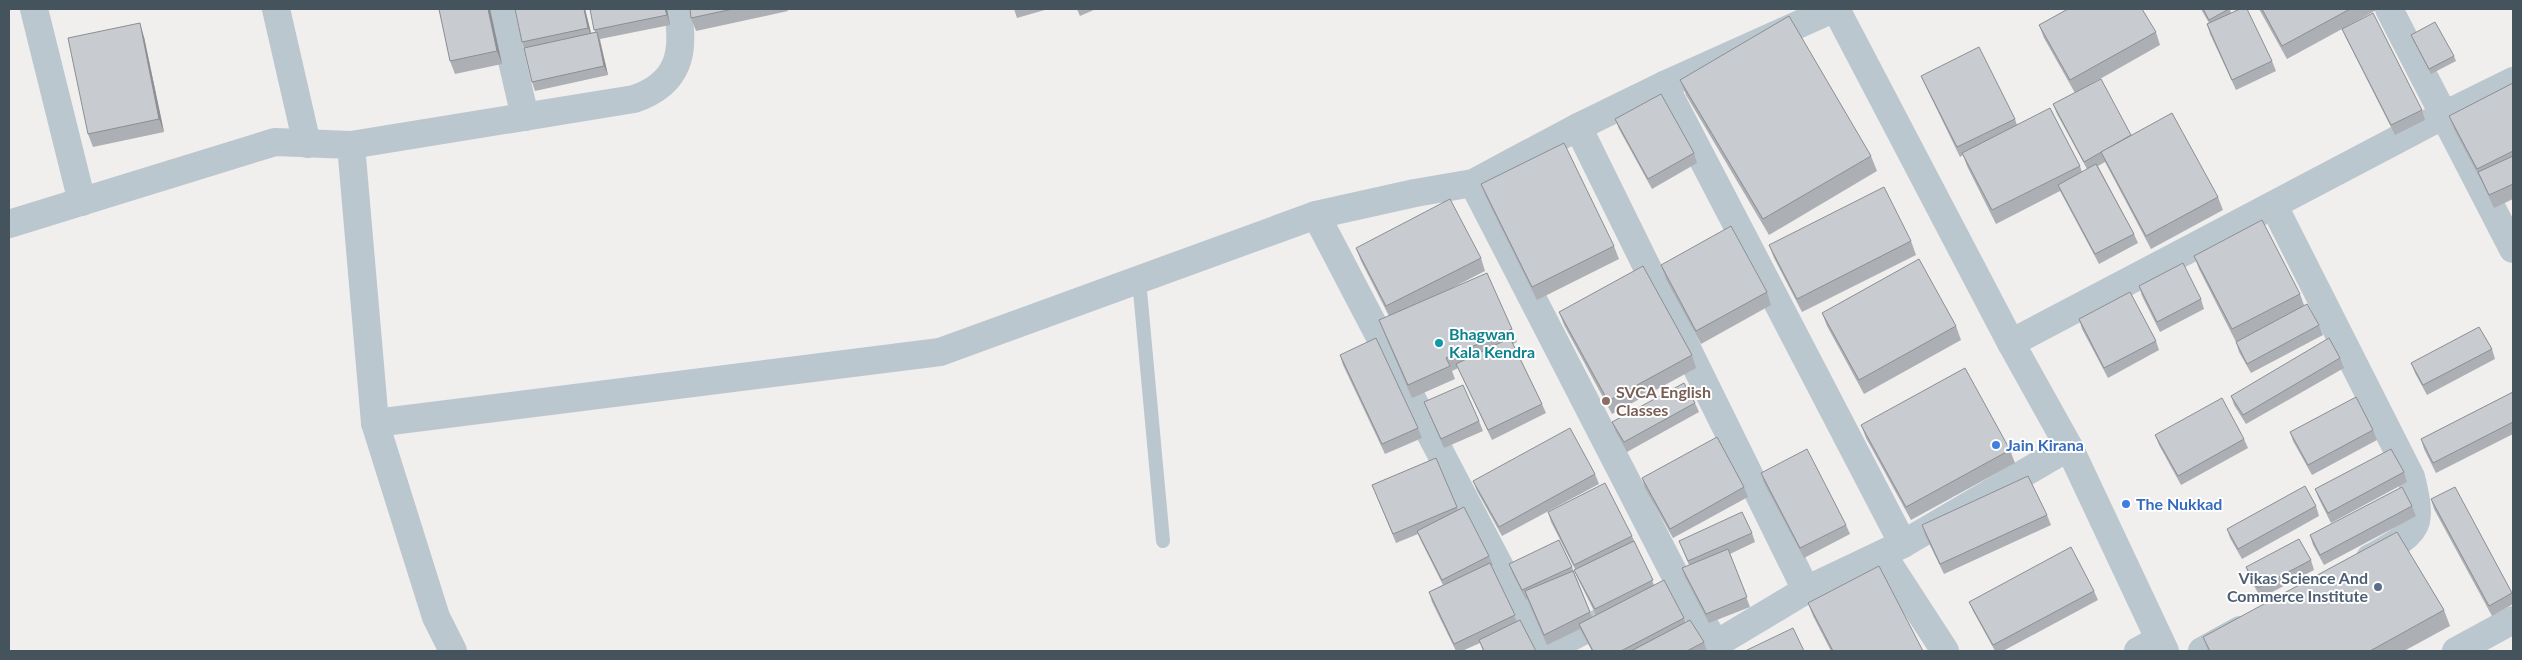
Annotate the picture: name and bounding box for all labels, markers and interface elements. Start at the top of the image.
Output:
place label: Bhagwan Kala Kendra [1449,324,1535,361]
marker: Bhagwan Kala Kendra [1433,337,1445,349]
place label: SVCA English Classes [1616,382,1711,419]
marker: SVCA English Classes [1600,395,1612,407]
place label: Jain Kirana [2006,435,2084,454]
marker: Jain Kirana [1990,439,2002,451]
place label: The Nukkad [2136,494,2222,513]
marker: The Nukkad [2120,498,2132,510]
place label: Vikas Science And Commerce Institute [2227,568,2368,605]
marker: Vikas Science And Commerce Institute [2372,581,2384,593]

